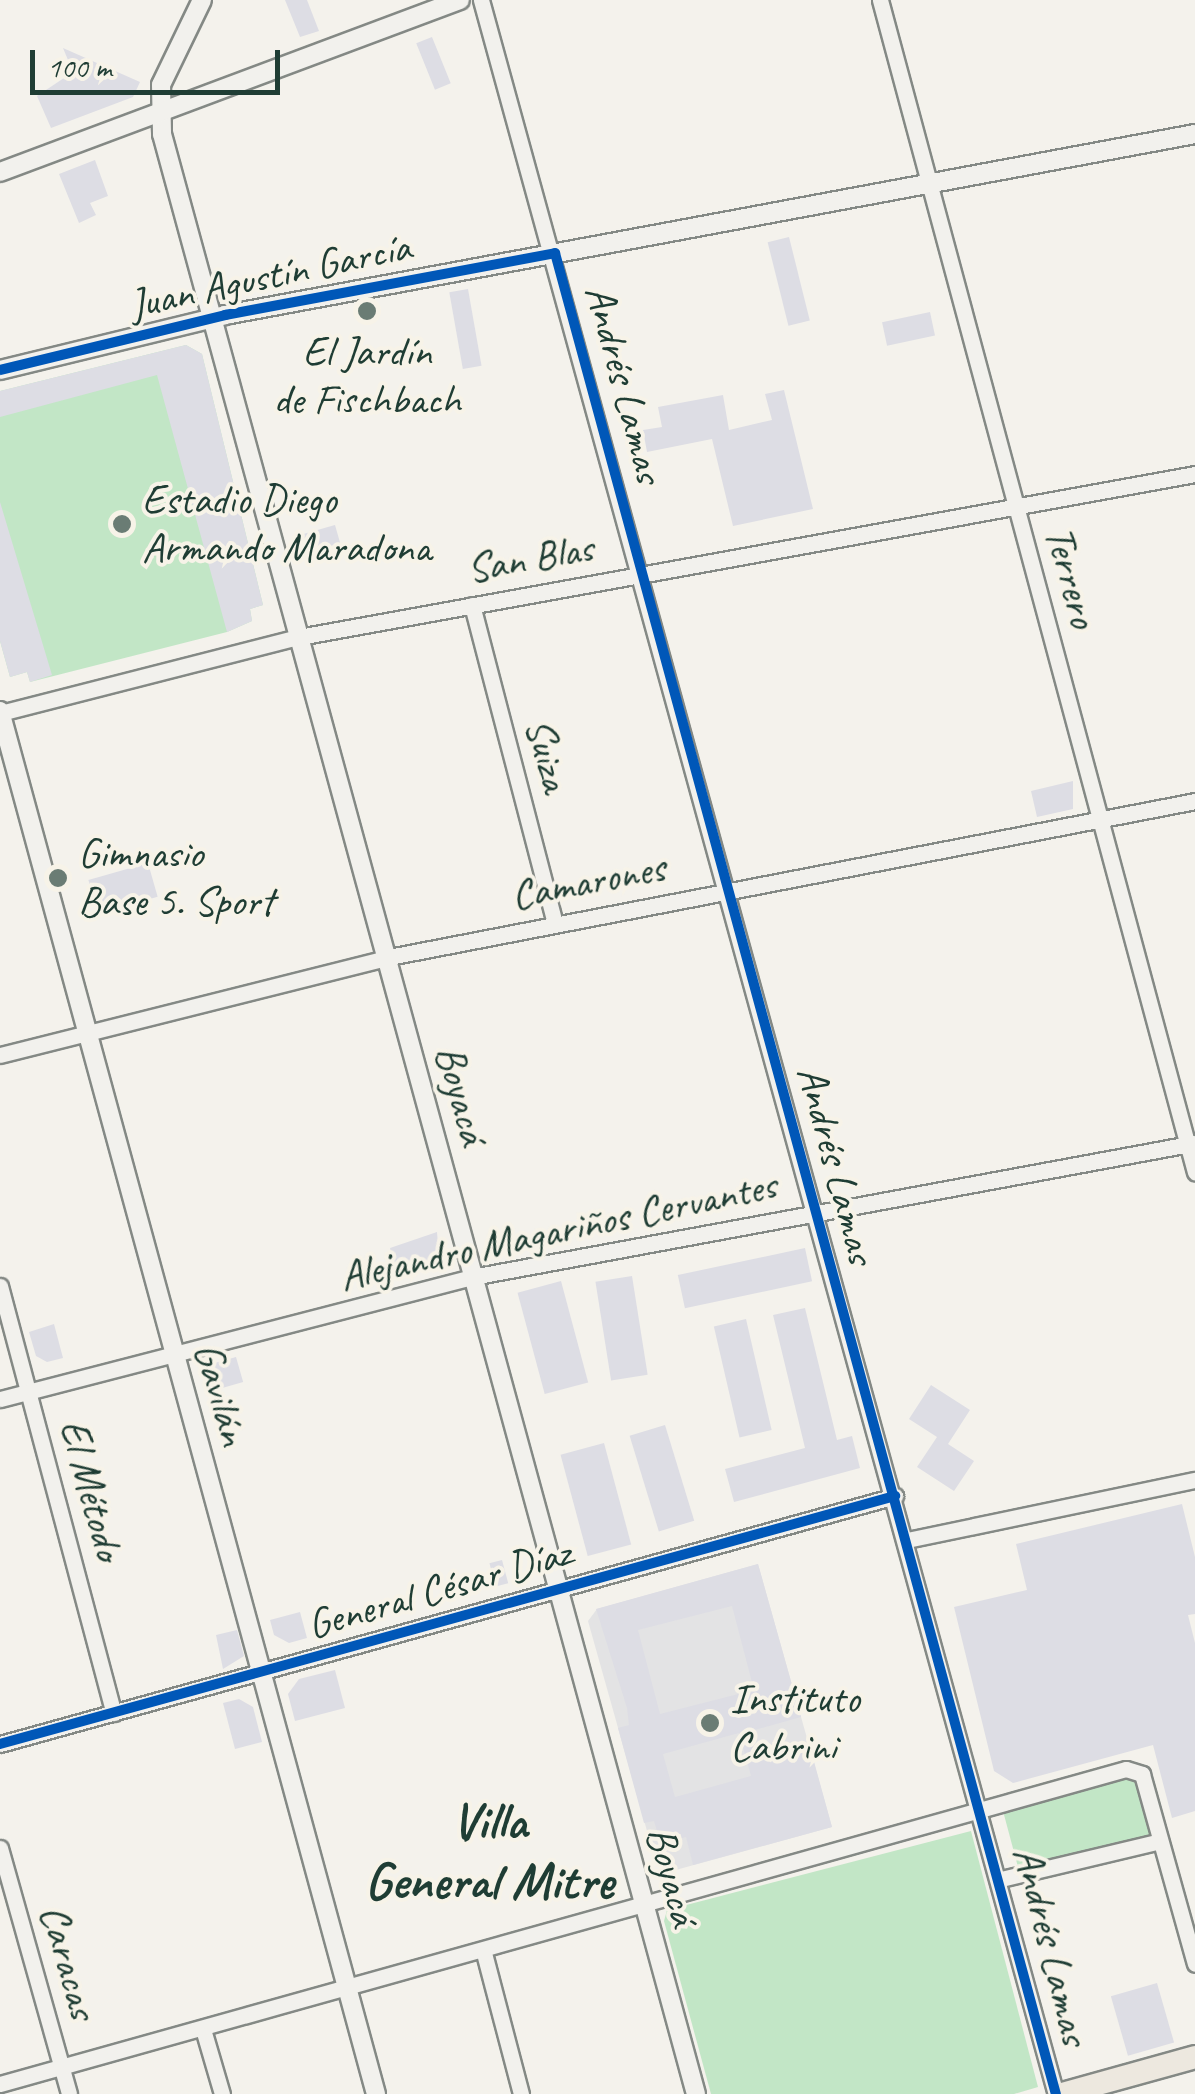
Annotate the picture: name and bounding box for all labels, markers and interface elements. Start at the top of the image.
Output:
scale bar [35,30,285,92]
text: 100 m [47,48,112,86]
street label: Juan Agustín García [125,222,415,330]
street label: Andrés Lamas [574,281,674,487]
marker: El Jardín de Fischbach [356,300,378,322]
place label: El Jardín de Fischbach [275,327,459,426]
place label: Estadio Diego Armando Maradona [142,475,431,574]
marker: Estadio Diego Armando Maradona [111,513,133,535]
street label: Terrero [1033,521,1109,633]
street label: San Blas [462,523,598,595]
street label: Suiza [513,713,581,797]
place label: Gimnasio Base 5. Sport [78,829,274,928]
street label: Camarones [507,842,669,922]
marker: Gimnasio Base 5. Sport [47,867,69,889]
street label: Boyacá [424,1040,498,1150]
street label: Andrés Lamas [786,1062,886,1268]
street label: Alejandro Magariños Cervantes [335,1160,781,1302]
street label: Gavilán [181,1337,259,1451]
street label: El Método [48,1414,134,1566]
street label: General César Díaz [302,1527,576,1651]
place label: Instituto Cabrini [730,1674,860,1772]
marker: Instituto Cabrini [699,1712,721,1734]
district label: Villa General Mitre [365,1791,613,1913]
street label: Boyacá [635,1821,709,1931]
street label: Andrés Lamas [1002,1843,1100,2049]
street label: Caracas [28,1899,108,2025]

